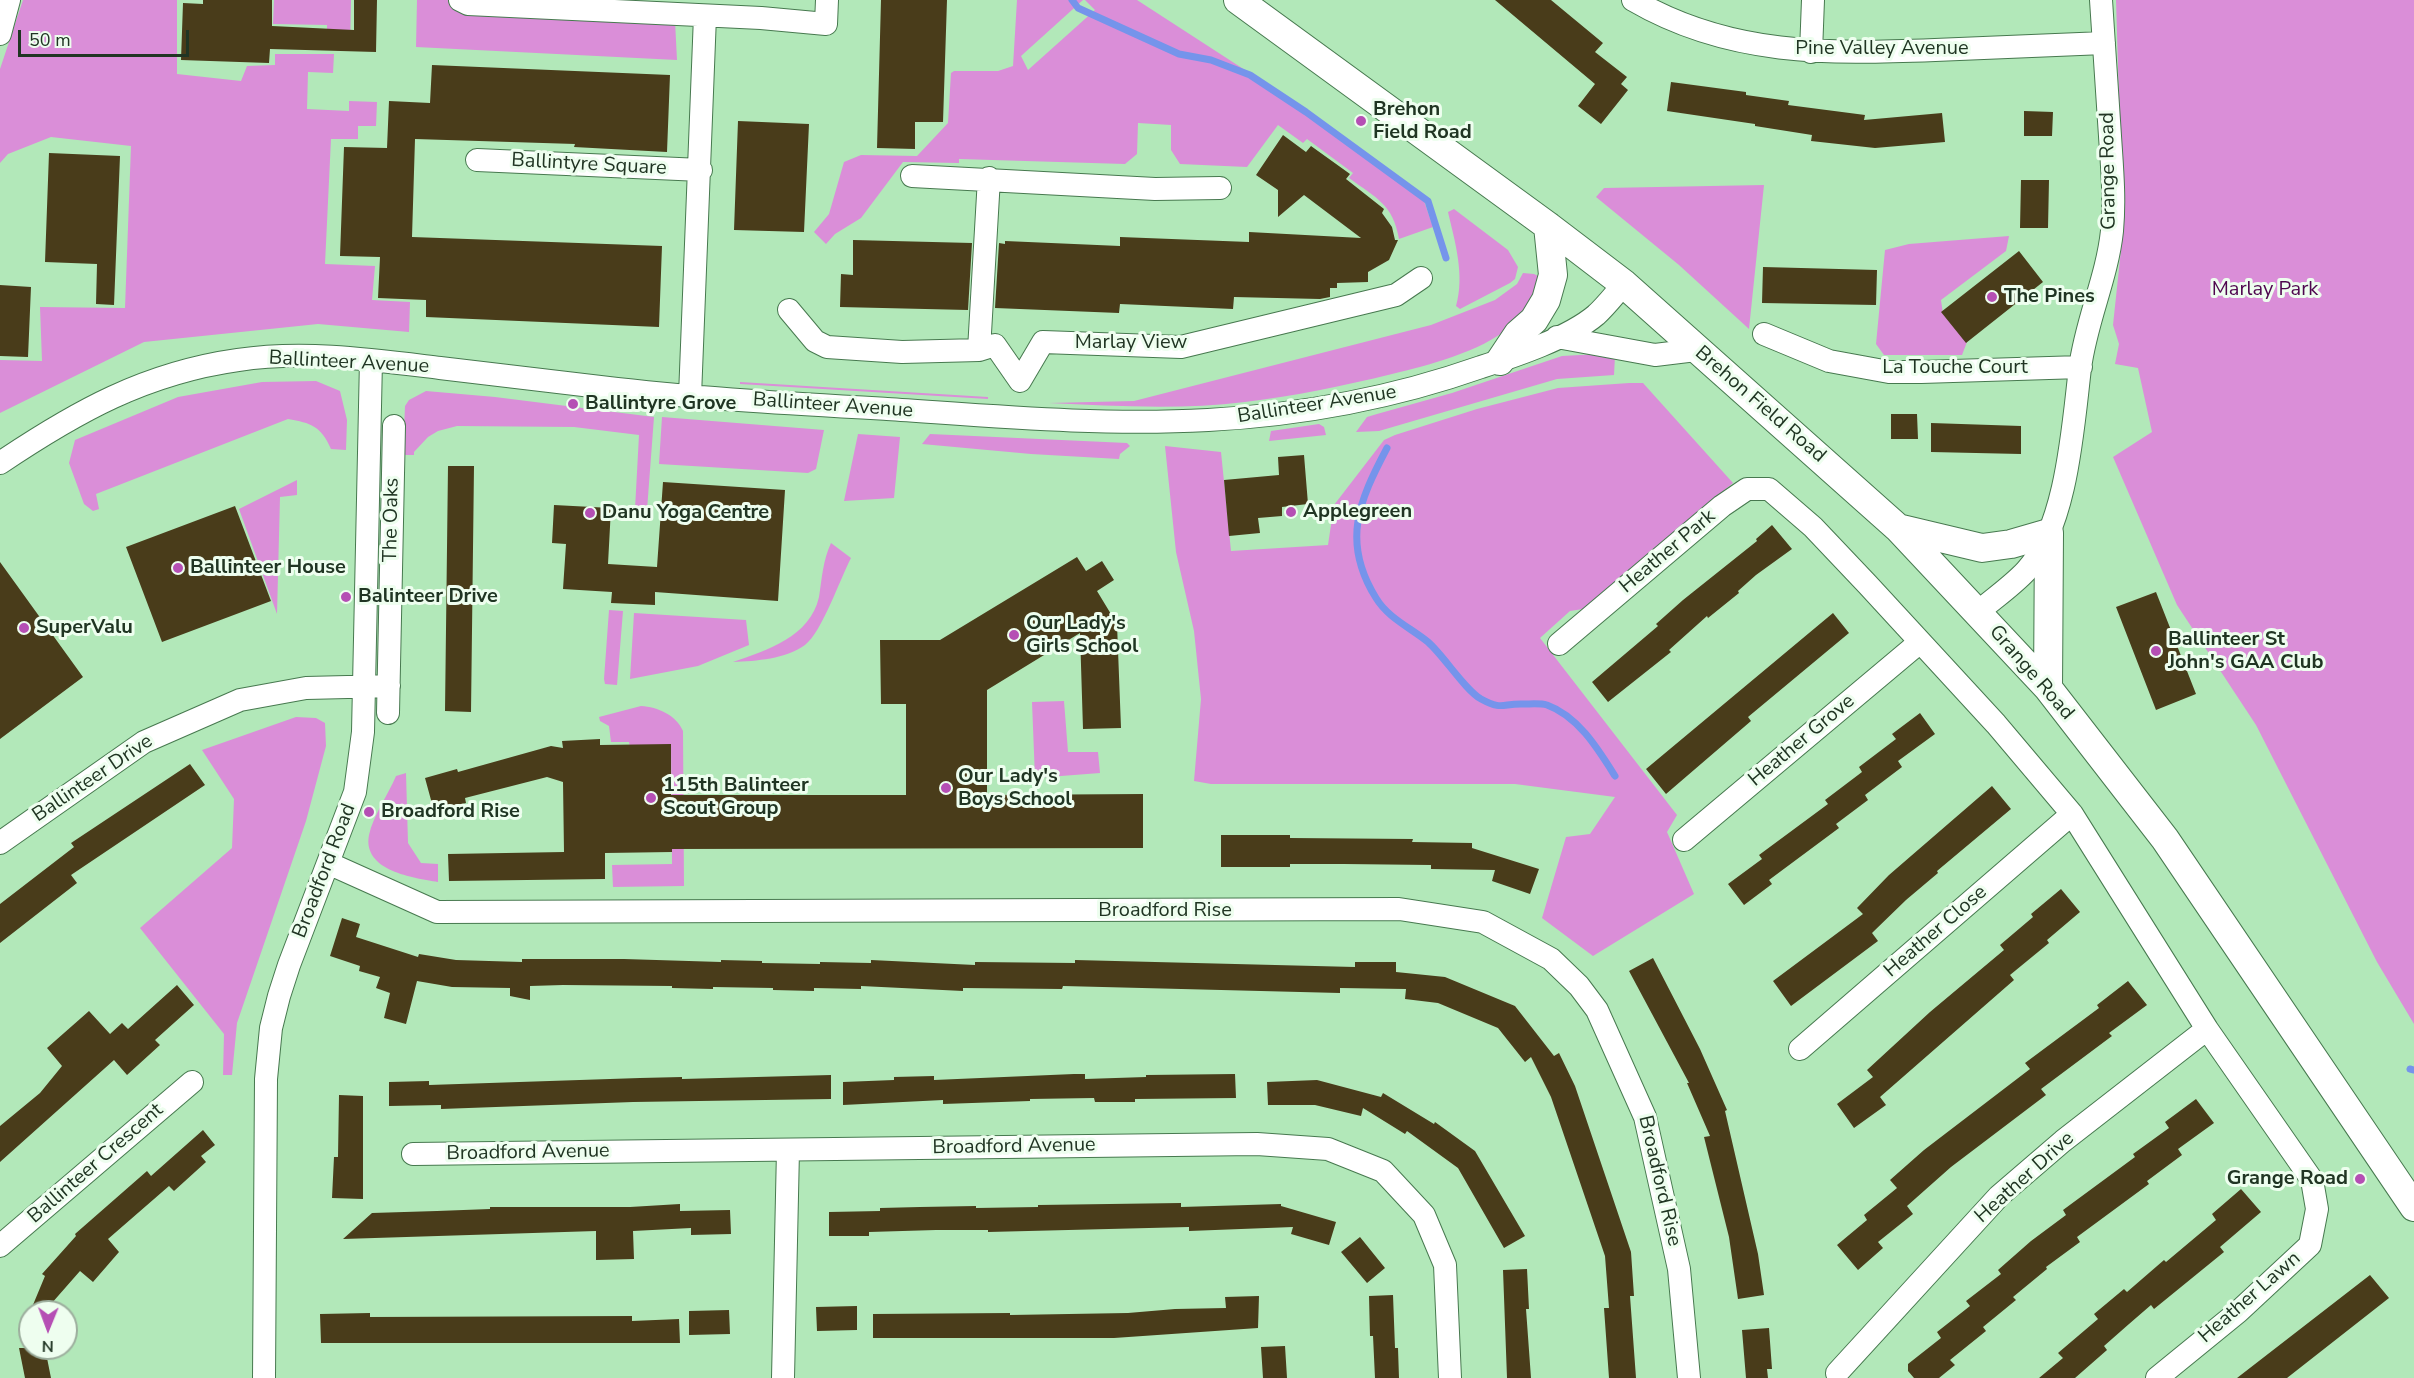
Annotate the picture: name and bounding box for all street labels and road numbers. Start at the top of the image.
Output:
street label: Pine Valley Avenue [1795,37,1969,61]
street label: Grange Road [2096,112,2122,230]
street label: Ballintyre Square [511,149,667,181]
street label: Marlay View [1075,331,1187,355]
street label: Brehon Field Road [1690,342,1830,468]
street label: Ballinteer Avenue [268,347,430,379]
street label: La Touche Court [1882,356,2028,380]
street label: Ballinteer Avenue [1236,381,1398,429]
street label: Ballinteer Avenue [752,388,914,424]
street label: The Oaks [379,478,405,562]
street label: Heather Park [1615,505,1721,599]
street label: Grange Road [1983,621,2079,725]
street label: Heather Grove [1744,690,1860,792]
street label: Ballinteer Drive [28,730,158,828]
street label: Broadford Road [288,801,362,941]
street label: Heather Close [1880,881,1992,983]
street label: Broadford Rise [1098,899,1232,923]
street label: Ballinteer Crescent [24,1099,168,1229]
street label: Broadford Rise [1632,1113,1686,1249]
street label: Heather Drive [1970,1127,2080,1229]
street label: Broadford Avenue [932,1134,1096,1160]
street label: Broadford Avenue [446,1140,610,1166]
street label: Heather Lawn [2194,1247,2306,1349]

